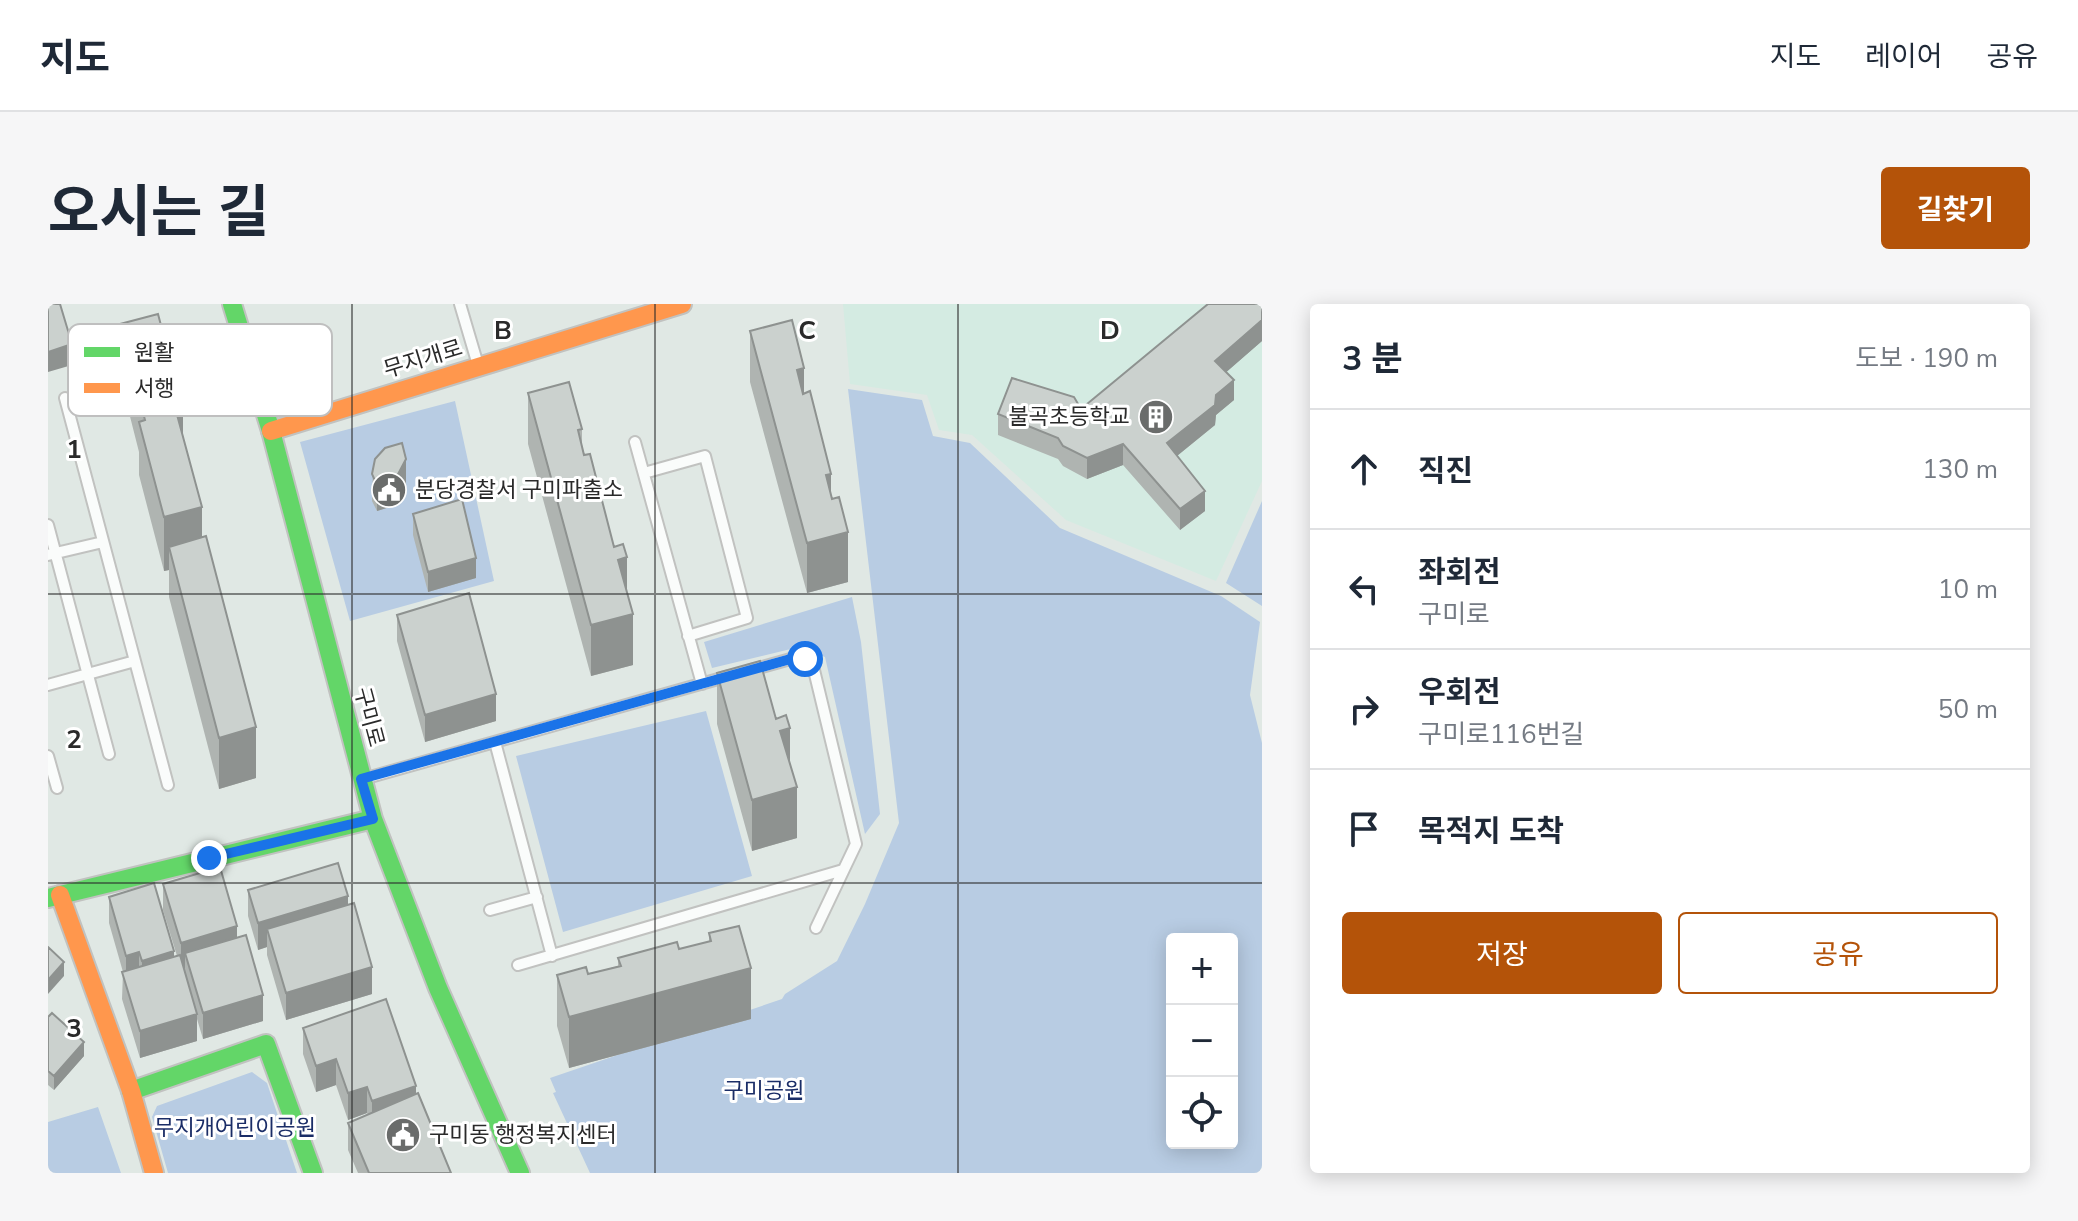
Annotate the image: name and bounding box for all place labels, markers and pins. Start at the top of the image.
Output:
building icon: 불곡초등학교 [1137,398,1175,436]
place label: 불곡초등학교 [1009,402,1130,432]
public building icon: 분당경찰서 구미파출소 [370,471,408,509]
place label: 분당경찰서 구미파출소 [415,475,623,505]
public building icon: 구미동 행정복지센터 [384,1116,422,1154]
place label: 구미동 행정복지센터 [429,1120,617,1150]

